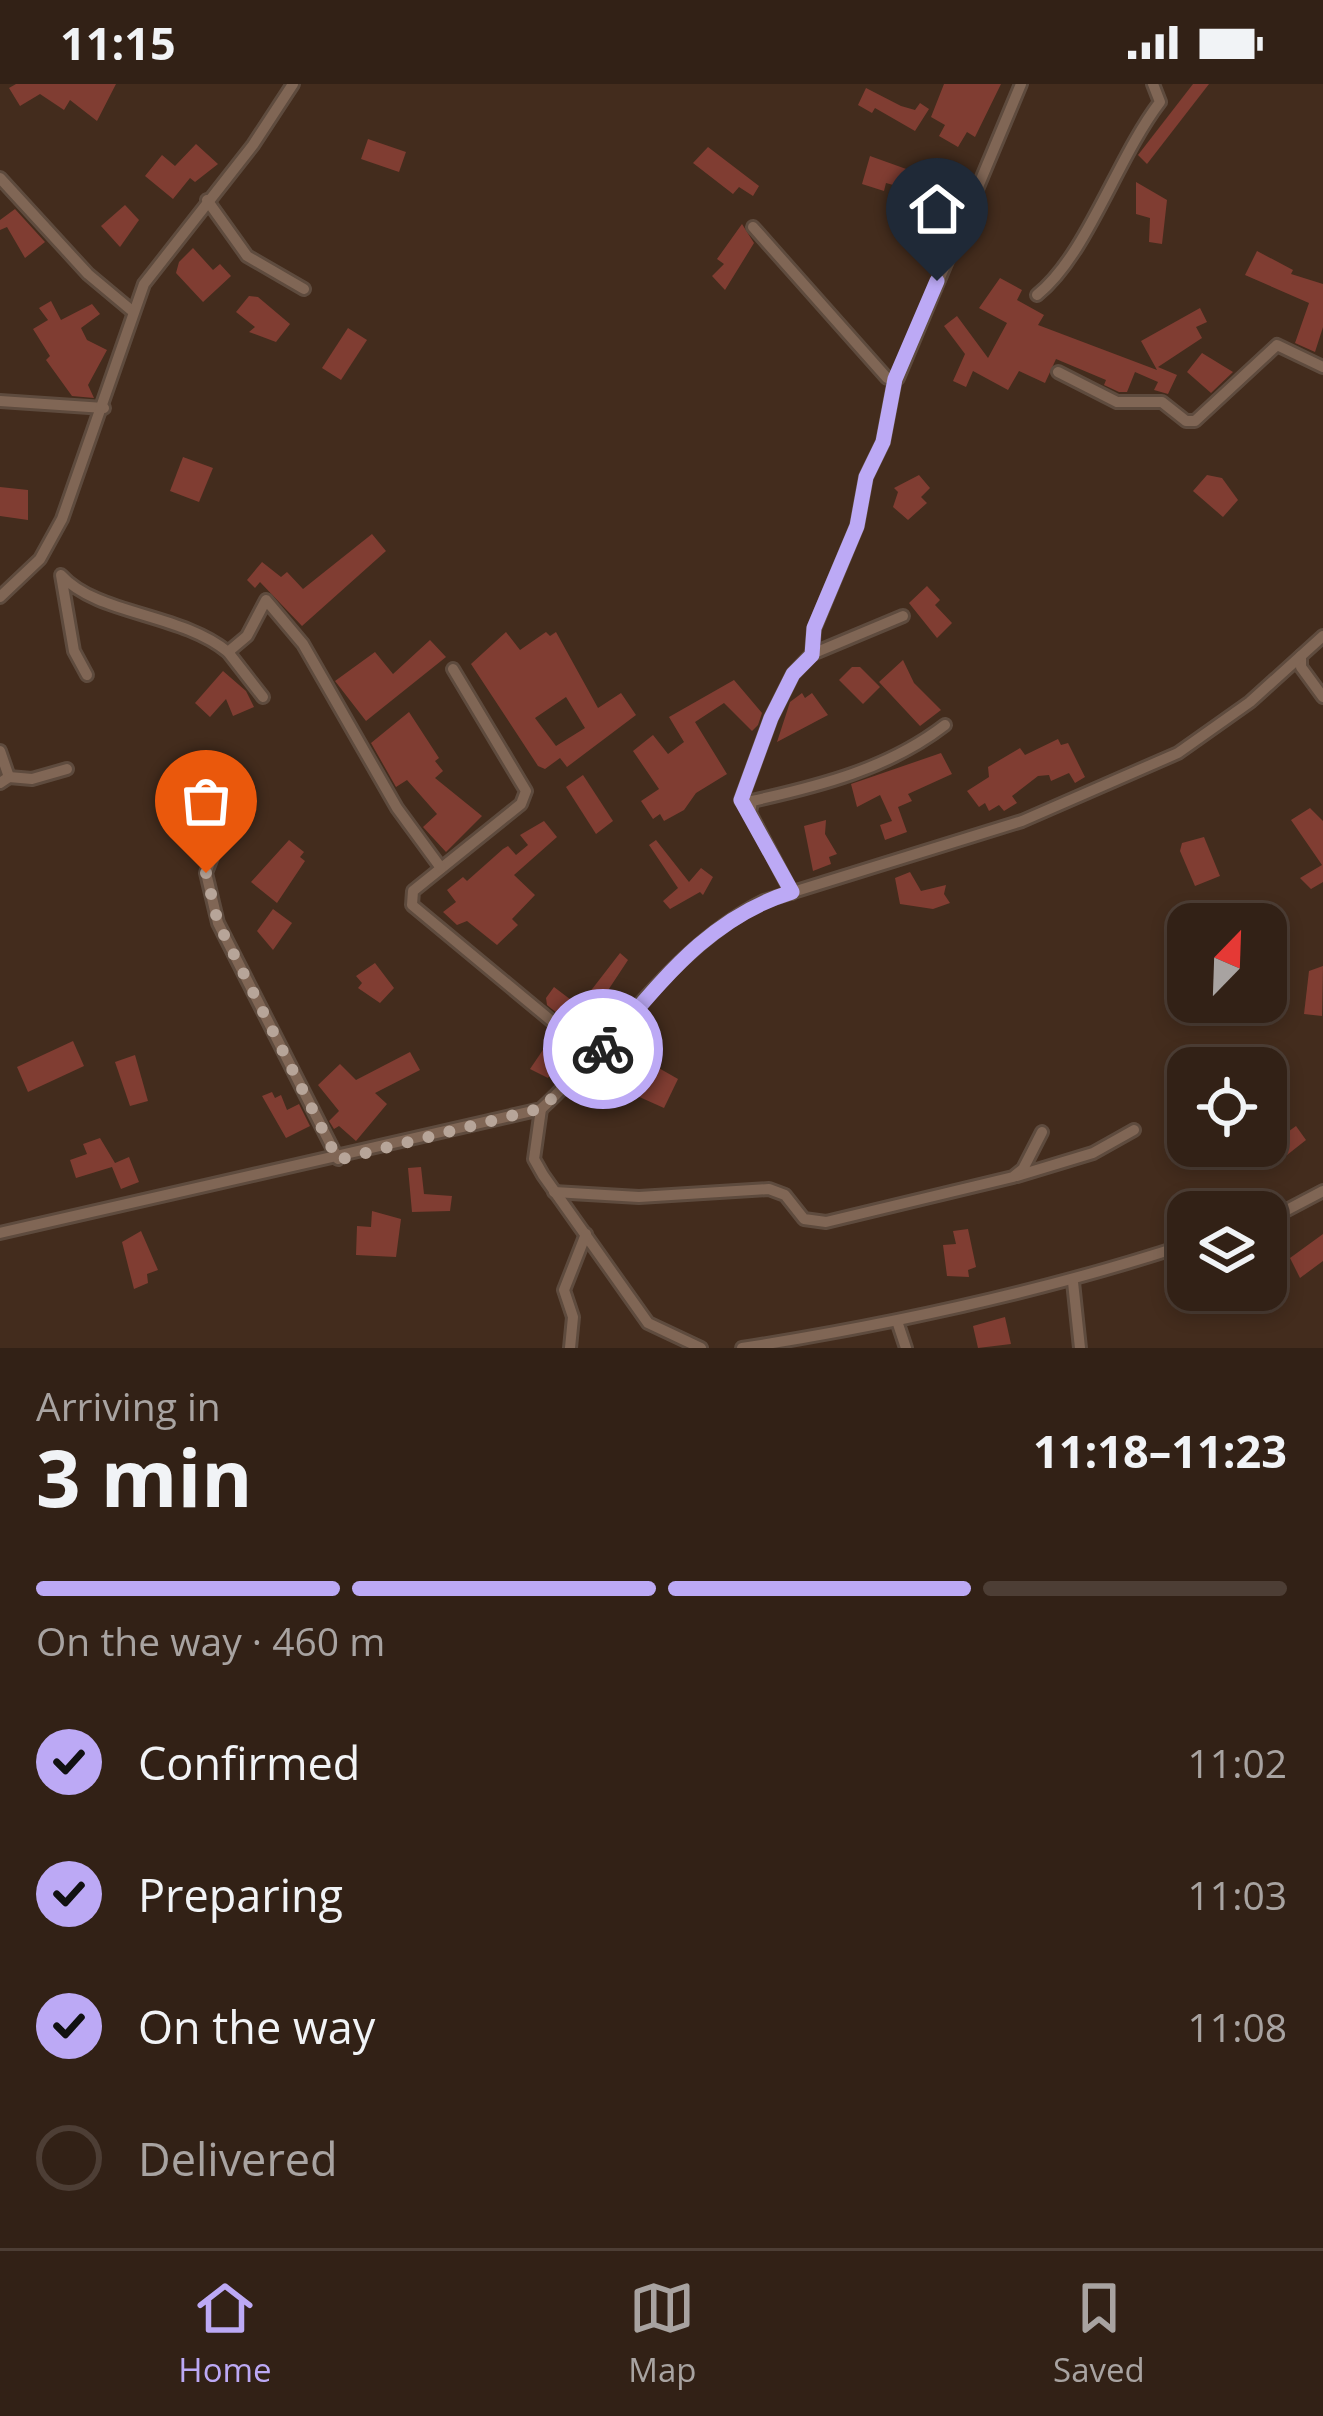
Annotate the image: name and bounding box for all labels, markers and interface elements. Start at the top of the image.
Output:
text: 11:15 [60,12,176,73]
pin [886,158,988,281]
icon: home [904,176,970,242]
pin [155,750,257,873]
icon: bag [173,768,239,834]
north arrow [1167,903,1287,1023]
map controls [1167,903,1287,1311]
courier [543,989,663,1109]
icon: bike [570,1016,636,1082]
button: locate [1167,1047,1287,1167]
button: layers [1167,1191,1287,1311]
text: Arriving in [36,1379,221,1432]
text: 11:18–11:23 [1033,1420,1287,1481]
text: 3 min [36,1424,253,1530]
text: On the way · 460 m [36,1614,385,1667]
icon: check [36,1729,102,1795]
text: Confirmed [138,1732,360,1793]
text: 11:02 [1188,1736,1287,1789]
icon: check [36,1861,102,1927]
text: Preparing [138,1864,343,1925]
text: 11:03 [1188,1868,1287,1921]
icon: check [36,1993,102,2059]
text: On the way [138,1996,375,2057]
text: 11:08 [1188,2000,1287,2053]
text: Delivered [138,2128,338,2189]
tab: Home [178,2275,272,2392]
tab: Map [628,2275,696,2392]
tab: Saved [1053,2275,1145,2392]

